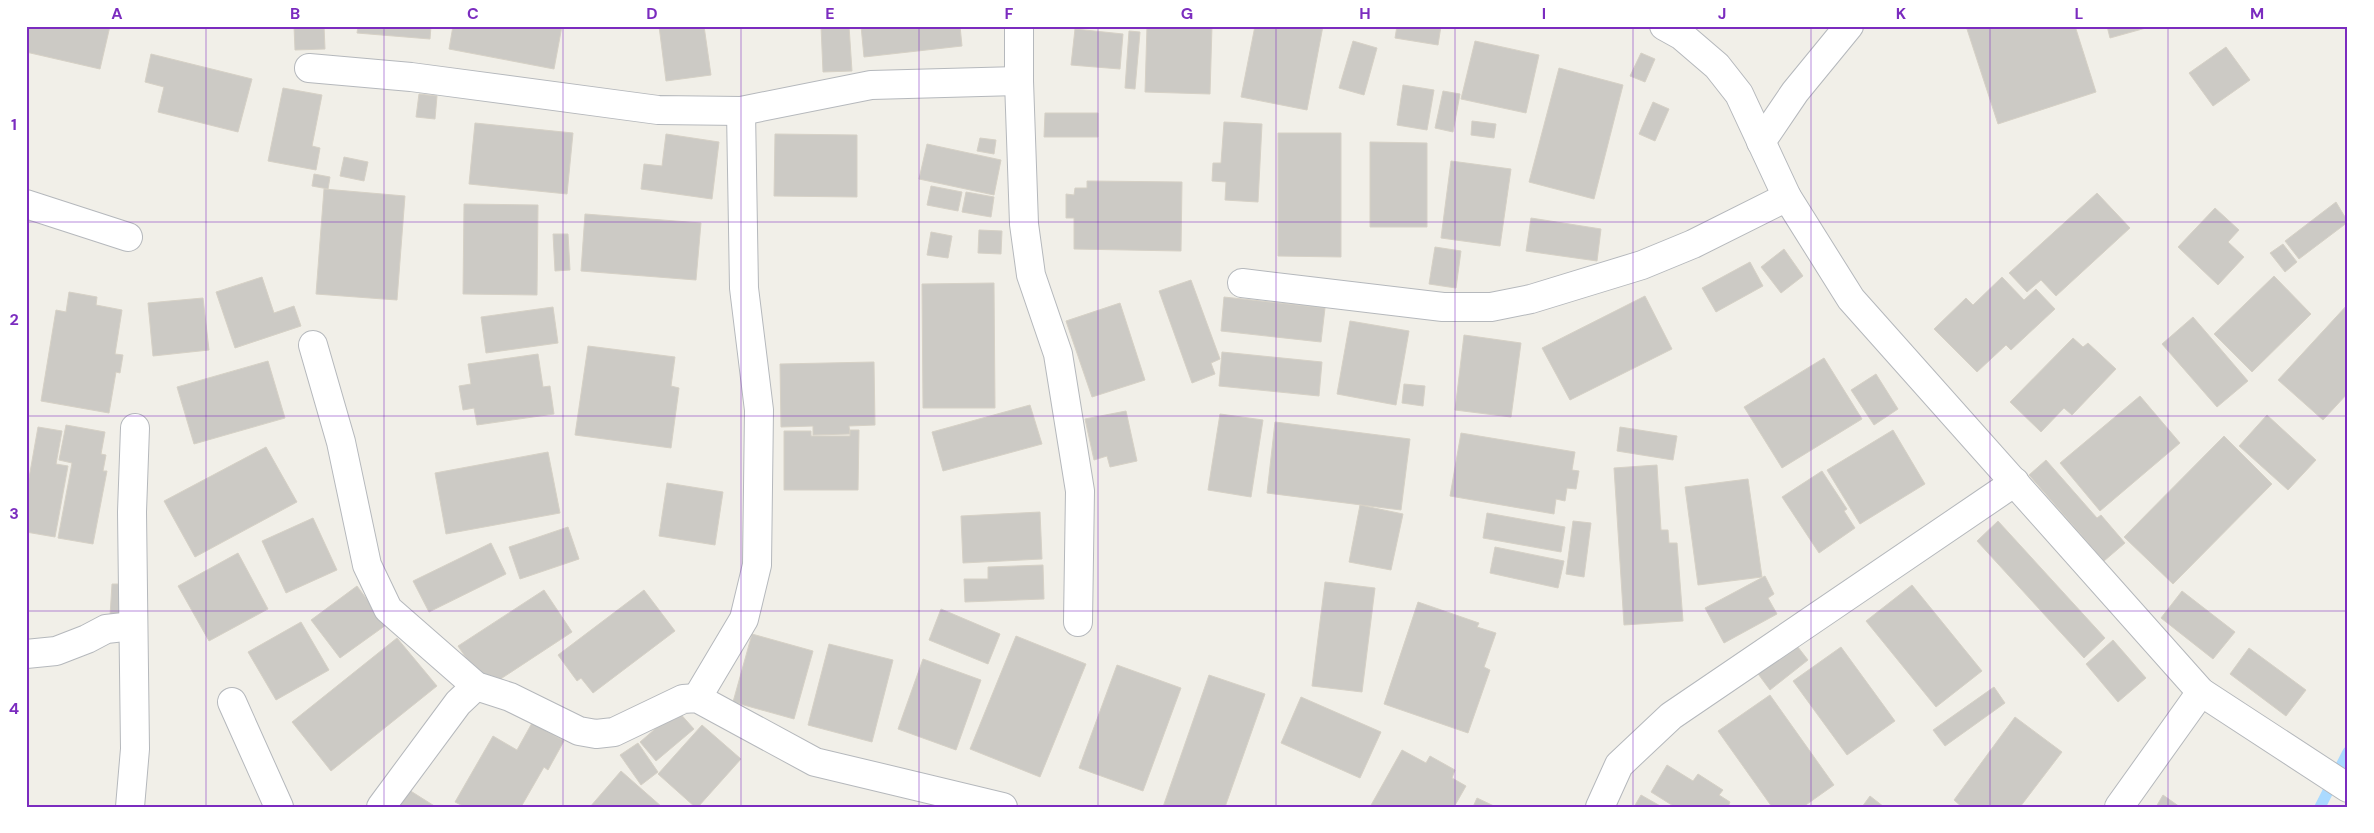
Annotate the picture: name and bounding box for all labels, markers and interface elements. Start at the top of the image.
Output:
text: A [111,3,123,24]
text: B [290,3,300,24]
text: C [467,3,479,24]
text: D [646,3,658,24]
text: E [825,3,835,24]
text: F [1005,3,1014,24]
text: G [1181,3,1193,24]
text: H [1359,3,1371,24]
text: I [1542,3,1546,24]
text: J [1718,3,1726,24]
text: K [1896,3,1907,24]
text: L [2075,3,2084,24]
text: M [2250,3,2264,24]
text: 1 [11,114,17,135]
text: 2 [9,309,19,330]
text: 3 [9,503,19,524]
text: 4 [9,698,19,719]

